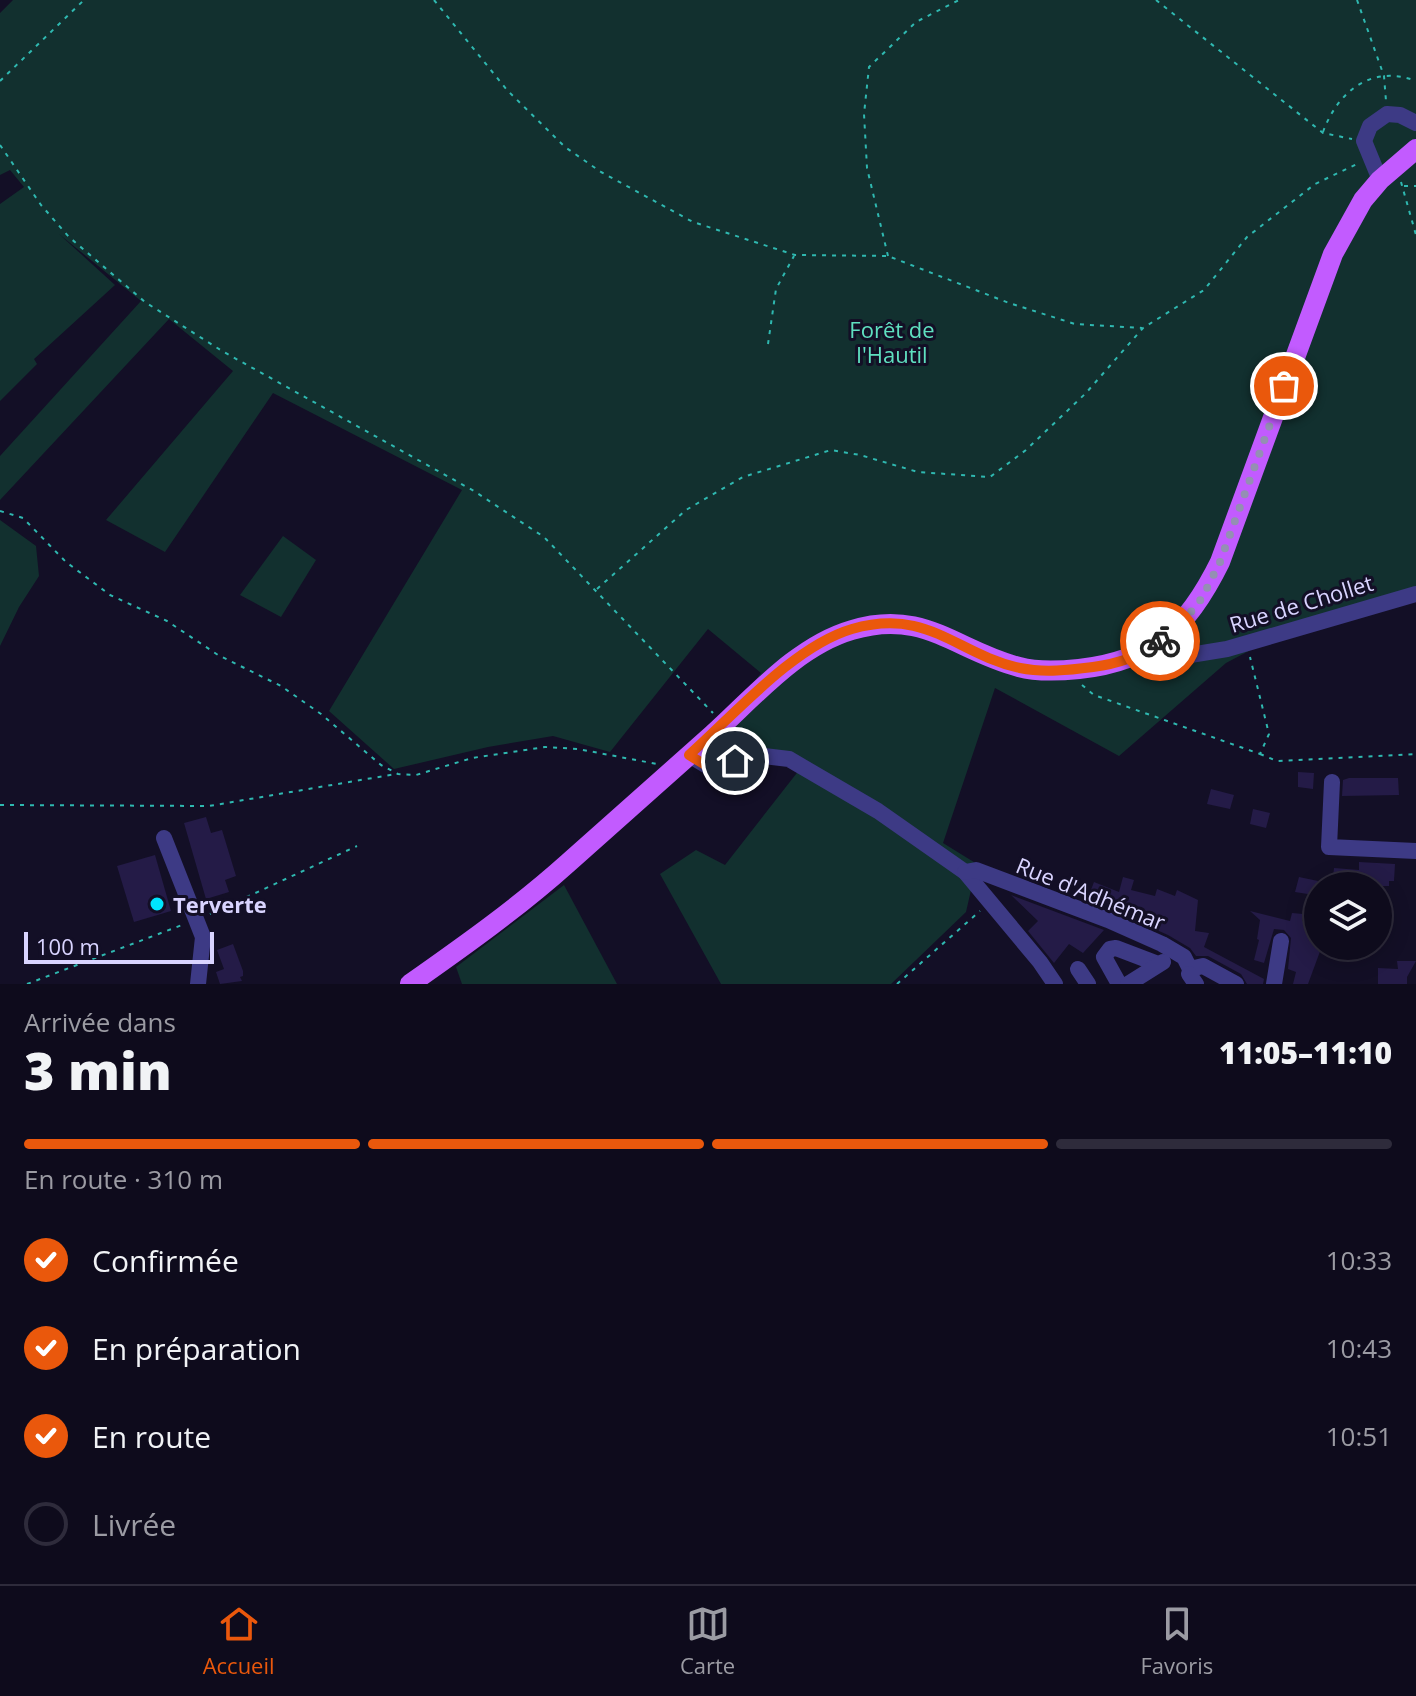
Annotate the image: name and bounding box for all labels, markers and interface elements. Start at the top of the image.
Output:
park label: Forêt de l'Hautil [849,314,935,369]
pin [1250,352,1318,420]
icon: bag [1262,364,1306,408]
street label: Rue de Chollet [1226,567,1377,639]
courier [1120,601,1200,681]
icon: bike [1138,619,1182,663]
pin [701,727,769,795]
icon: home [713,739,757,783]
street label: Rue d'Adhémar [1012,849,1170,937]
map controls [1304,872,1392,960]
button: layers [1304,872,1392,960]
place label: Terverte [173,889,267,919]
marker: Terverte [148,895,166,913]
scale bar [24,928,214,964]
text: 100 m [36,931,100,961]
text: Arrivée dans [24,1004,176,1040]
text: 11:05–11:10 [1219,1032,1392,1073]
text: 3 min [24,1034,172,1105]
text: En route · 310 m [24,1161,223,1197]
icon: check [24,1238,68,1282]
text: Confirmée [92,1240,239,1281]
text: 10:33 [1326,1242,1392,1278]
icon: check [24,1326,68,1370]
text: En préparation [92,1328,301,1369]
text: 10:43 [1326,1330,1392,1366]
icon: check [24,1414,68,1458]
text: En route [92,1416,211,1457]
text: 10:51 [1326,1418,1392,1454]
text: Livrée [92,1504,176,1545]
tab: Accueil [203,1602,275,1680]
tab: Carte [680,1602,735,1680]
tab: Favoris [1140,1602,1213,1680]

